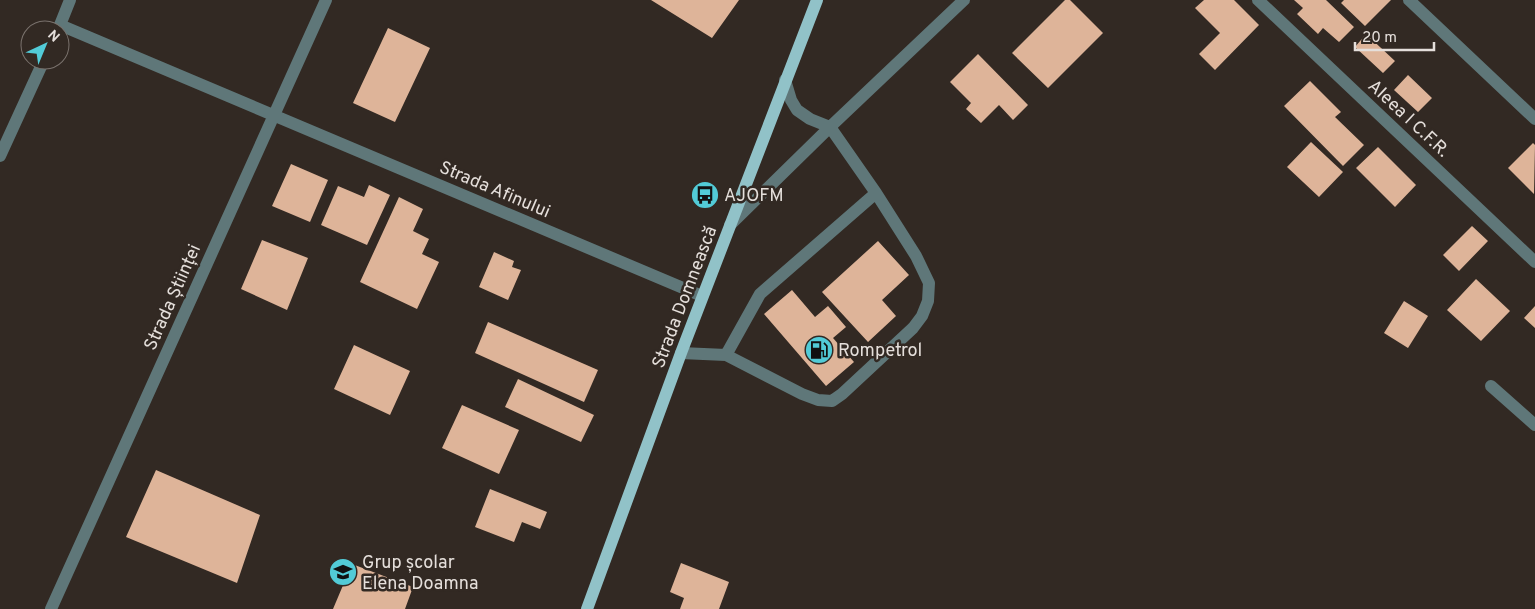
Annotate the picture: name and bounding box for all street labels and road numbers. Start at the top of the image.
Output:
street label: Aleea I C.F.R. [1362,75,1454,163]
street label: Strada Afinului [435,157,553,224]
street label: Strada Domnească [648,223,723,372]
street label: Strada Științei [140,241,207,354]

